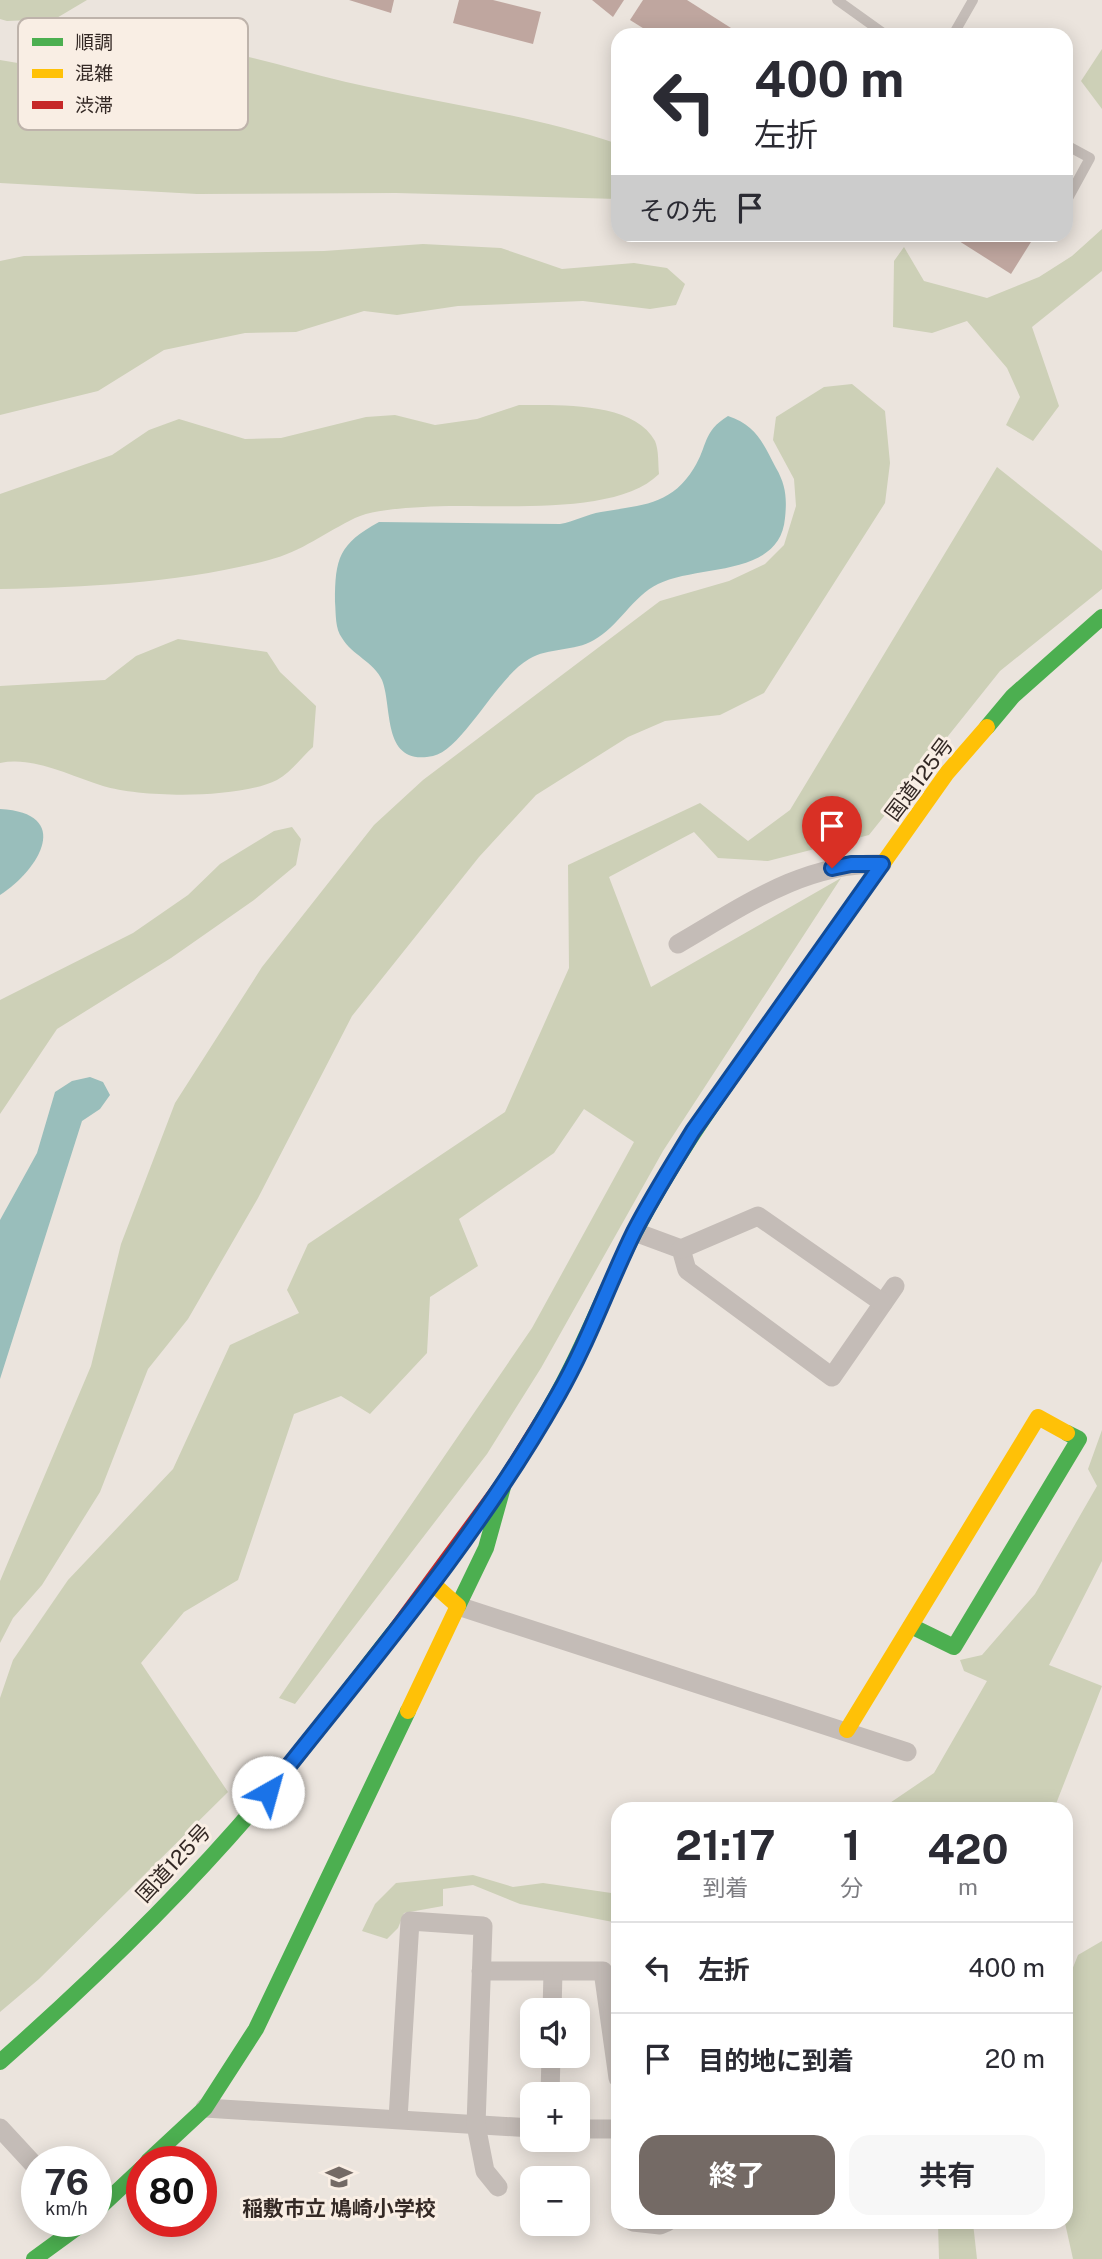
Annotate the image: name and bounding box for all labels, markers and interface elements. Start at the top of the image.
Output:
legend [18,18,248,130]
text: 順調 [75,31,113,53]
text: 400 m [754,50,904,108]
icon: left [639,56,730,147]
text: 混雑 [75,62,113,84]
text: 渋滞 [75,94,113,116]
text: 左折 [754,116,818,153]
icon: arrive [731,189,769,227]
text: その先 [639,195,717,226]
street label: 国道125号 [880,733,958,825]
pin [802,796,862,868]
icon: arrive [813,807,851,845]
position arrow [231,1755,305,1829]
street label: 国道125号 [131,1819,215,1907]
text: 21:17 [675,1820,776,1869]
text: 1 [842,1820,860,1869]
text: 420 [927,1824,1009,1873]
text: m [958,1873,978,1900]
text: 到着 [702,1874,748,1901]
text: 分 [840,1874,863,1901]
icon: left [639,1949,677,1987]
text: 400 m [968,1952,1045,1983]
text: 左折 [698,1954,750,1985]
map controls [520,1998,590,2236]
button: sound [520,1998,590,2068]
icon: arrive [639,2040,677,2078]
text: 20 m [985,2043,1045,2074]
text: 目的地に到着 [698,2045,854,2076]
button: + [520,2082,590,2152]
button: 終了 [639,2135,835,2215]
button: 共有 [849,2135,1045,2215]
speed limit sign: 80 [126,2146,217,2237]
text: 76 [44,2162,89,2203]
school or university icon: 稲敷市立 鳩崎小学校 [324,2162,354,2192]
button: − [520,2166,590,2236]
place label: 稲敷市立 鳩崎小学校 [242,2196,436,2221]
text: km/h [45,2198,88,2219]

